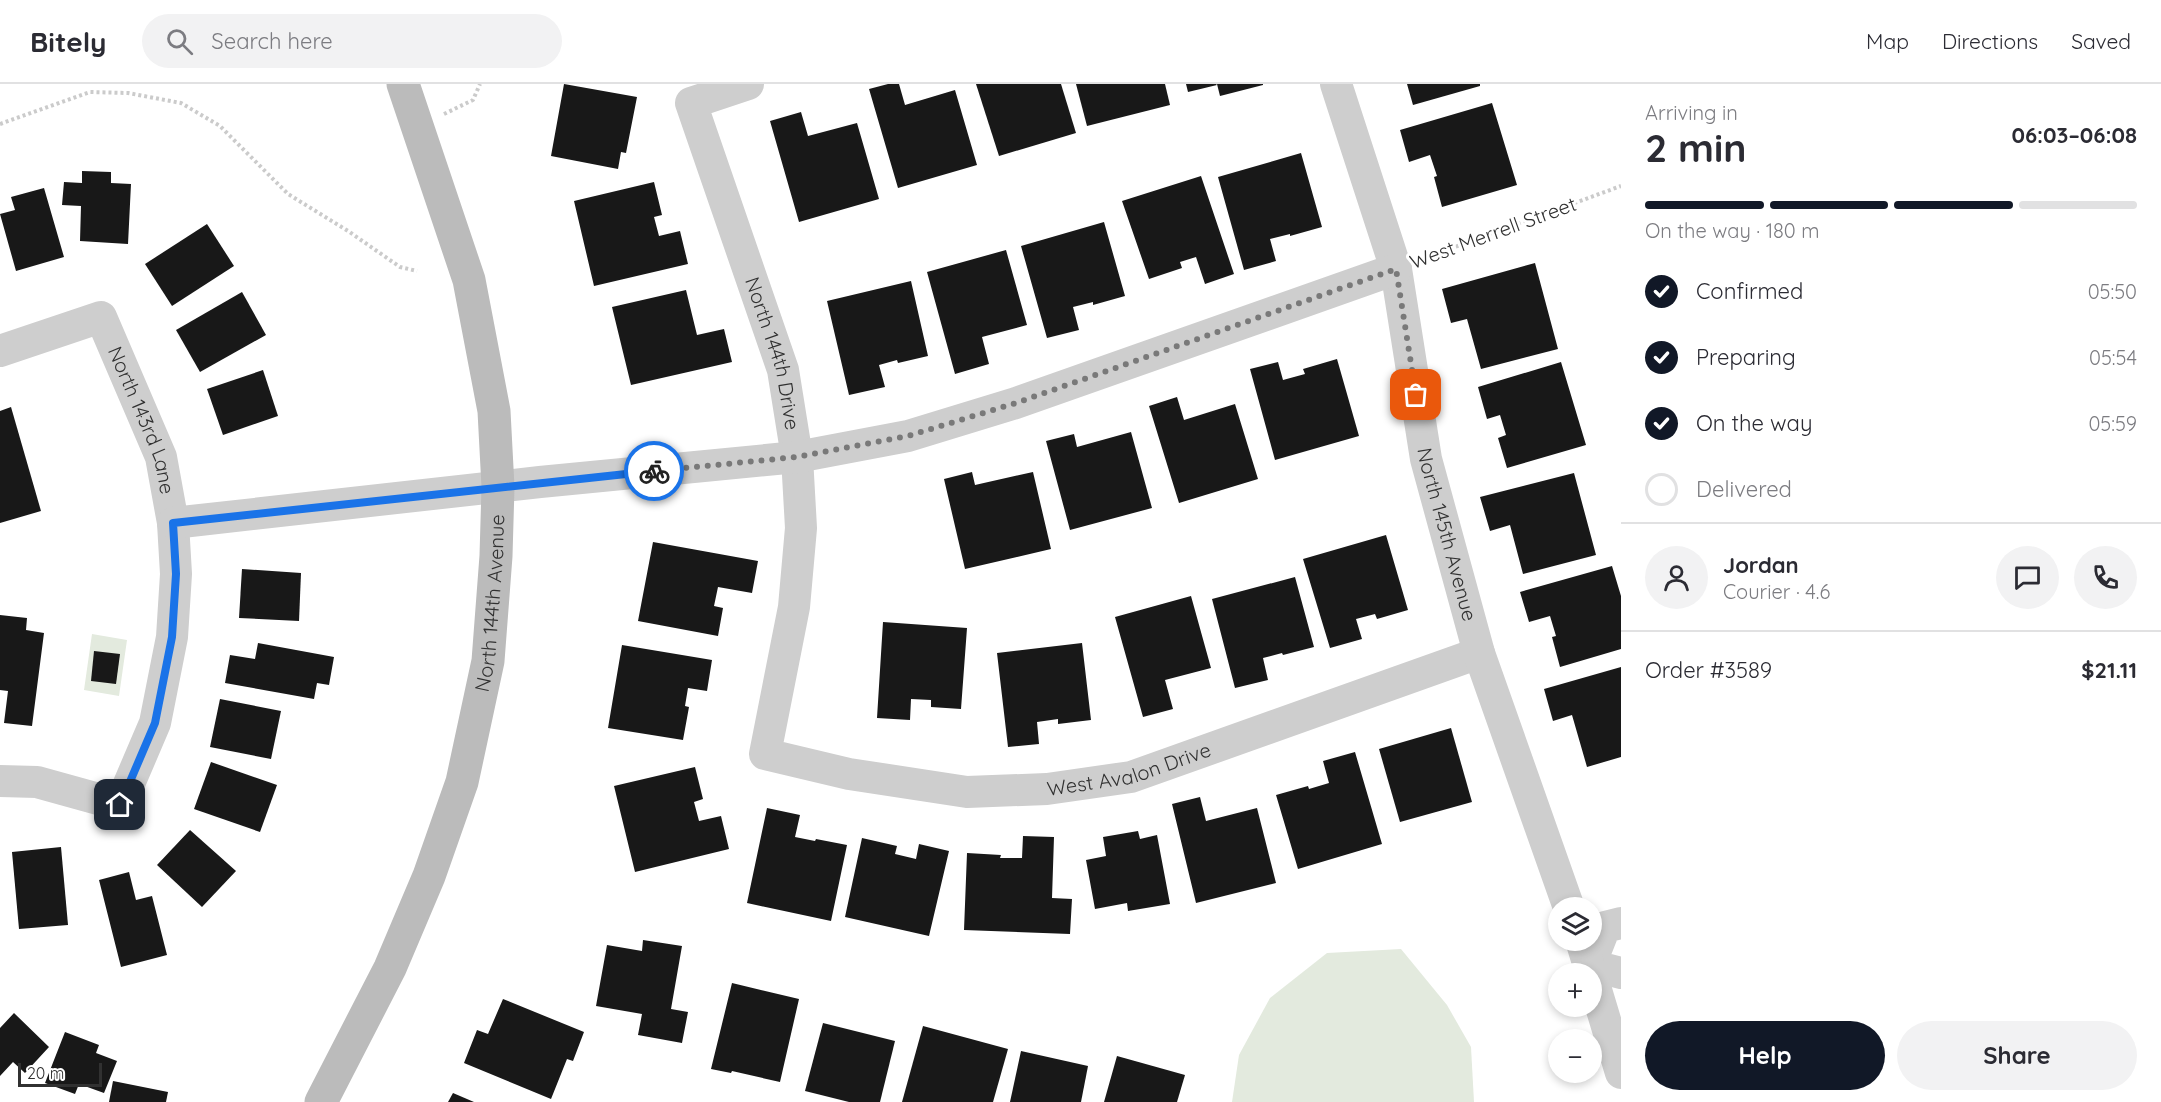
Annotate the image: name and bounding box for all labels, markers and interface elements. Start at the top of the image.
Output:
search box [142,14,562,68]
text: Bitely [30,24,106,59]
icon: search [163,25,196,58]
text: Search here [211,27,333,55]
text: Map [1866,28,1909,54]
text: Directions [1942,28,2038,54]
text: Saved [2071,28,2131,54]
text: Arriving in [1645,100,1738,125]
text: 06:03–06:08 [2011,121,2137,149]
text: 2 min [1645,123,1747,172]
street label: West Merrell Street [1406,191,1580,274]
text: On the way · 180 m [1645,218,1819,243]
street label: North 144th Drive [740,274,805,432]
icon: check [1645,275,1678,308]
text: Confirmed [1696,277,1803,305]
text: 05:50 [2088,279,2137,304]
icon: check [1645,341,1678,374]
street label: North 143rd Lane [103,342,180,496]
text: Preparing [1696,343,1796,371]
text: 05:54 [2089,345,2137,370]
pin [1390,369,1441,420]
icon: bag [1399,378,1432,411]
icon: check [1645,407,1678,440]
text: On the way [1696,409,1812,437]
text: 05:59 [2088,411,2137,436]
courier [624,441,684,501]
street label: North 145th Avenue [1412,446,1483,624]
icon: bike [638,455,671,488]
text: Delivered [1696,475,1792,503]
street label: North 144th Avenue [469,514,509,694]
button: person [1645,546,1708,609]
button: chat [1996,546,2059,609]
button: phone [2074,546,2137,609]
text: Jordan [1723,551,1799,579]
text: Courier · 4.6 [1723,579,1830,604]
text: Order #3589 [1645,656,1772,684]
text: $21.11 [2081,656,2137,684]
street label: West Avalon Drive [1045,737,1214,801]
pin [94,779,145,830]
icon: home [103,788,136,821]
map controls [1548,897,1602,1083]
button: layers [1548,897,1602,951]
button: + [1548,963,1602,1017]
button: Help [1645,1021,1885,1090]
button: Share [1897,1021,2137,1090]
button: − [1548,1029,1602,1083]
scale bar [18,1060,102,1088]
text: 20 m [27,1063,64,1083]

